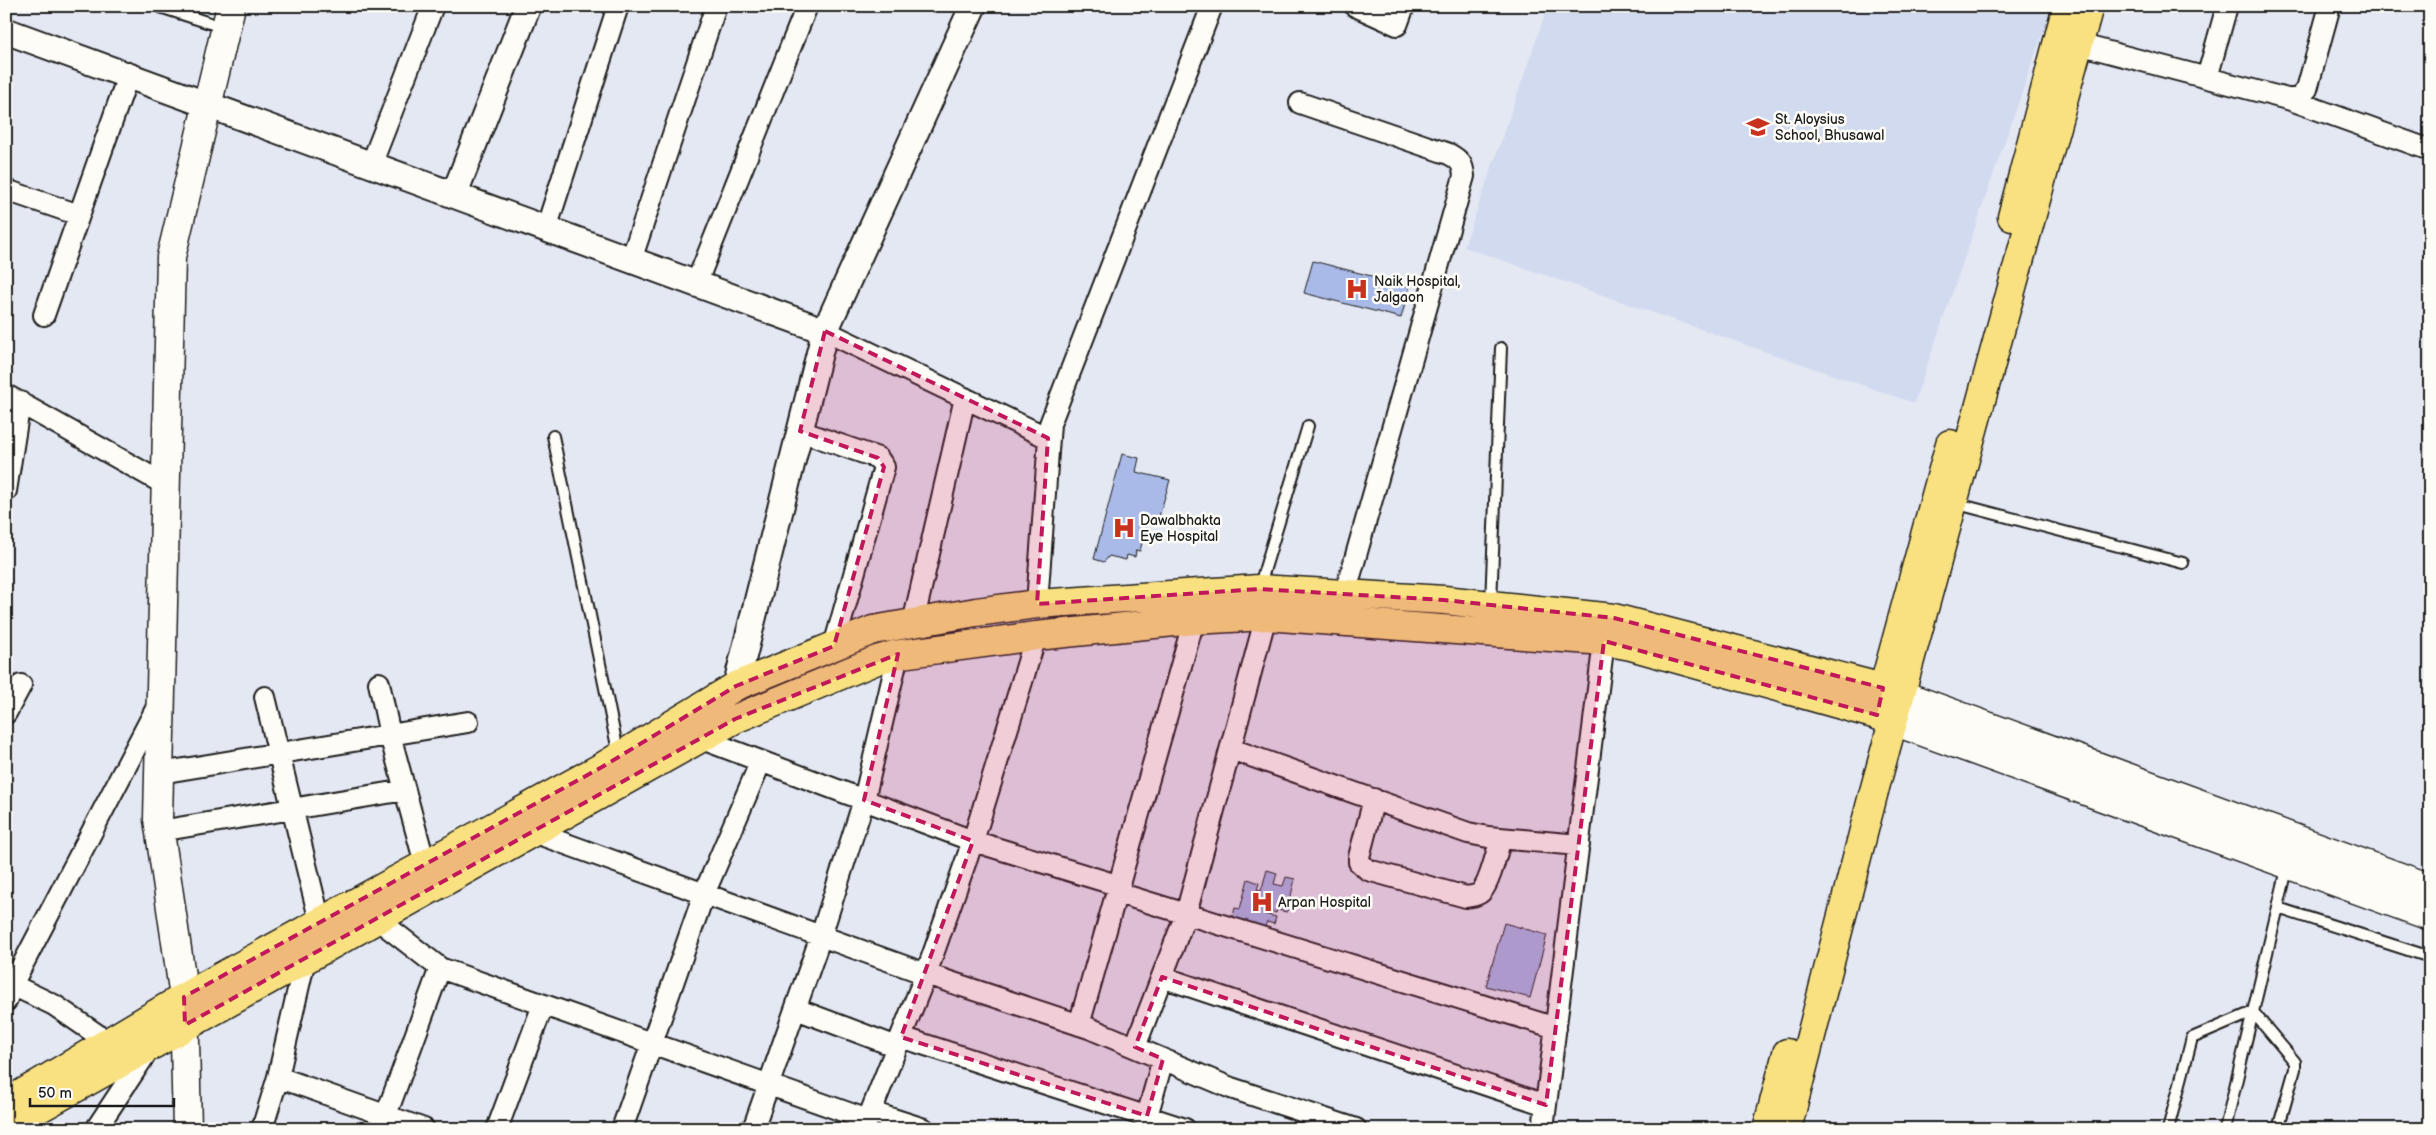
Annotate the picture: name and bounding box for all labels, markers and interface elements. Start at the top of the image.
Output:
place label: St. Aloysius School, Bhusawal [1775,111,1884,144]
school or university icon: St. Aloysius School, Bhusawal [1745,114,1771,140]
place label: Naik Hospital, Jalgaon [1374,273,1460,306]
hospital icon: Naik Hospital, Jalgaon [1344,276,1370,302]
place label: Dawalbhakta Eye Hospital [1140,512,1221,545]
hospital icon: Dawalbhakta Eye Hospital [1111,515,1137,541]
hospital icon: Arpan Hospital [1249,889,1275,915]
place label: Arpan Hospital [1278,894,1371,911]
scale bar [30,1075,174,1107]
text: 50 m [38,1084,72,1103]

